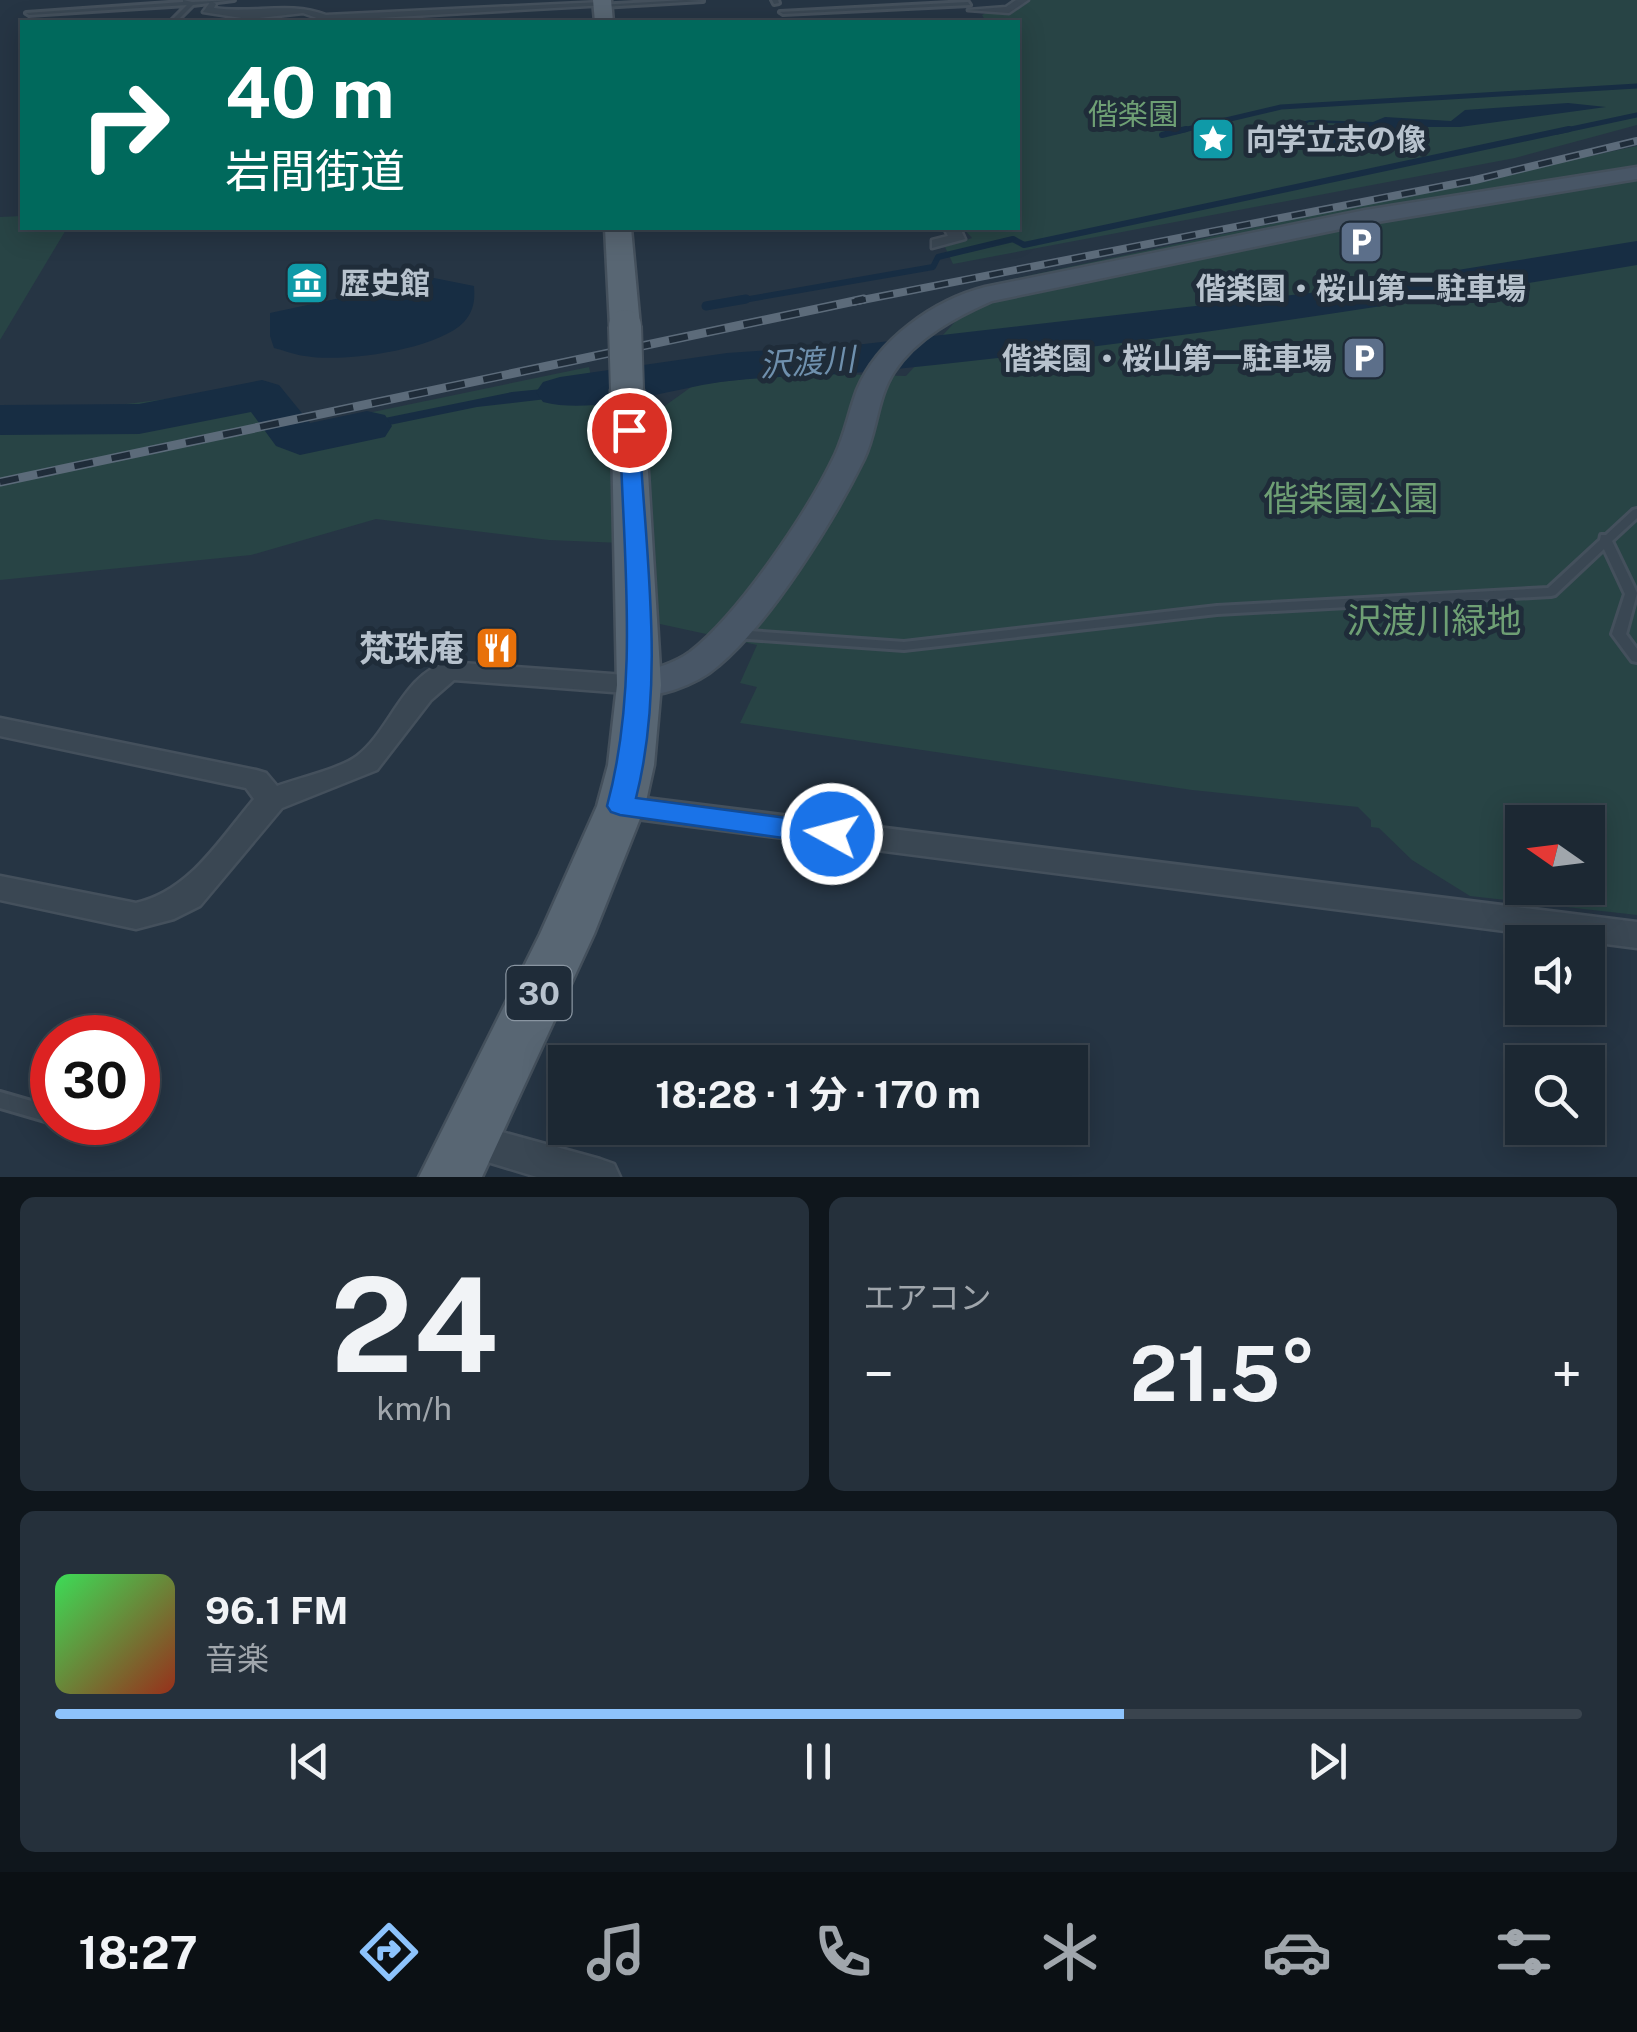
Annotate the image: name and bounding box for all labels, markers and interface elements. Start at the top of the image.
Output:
text: 40 m [225,51,395,134]
icon: right [60,60,190,190]
park label: 偕楽園 [1088,96,1178,132]
place icon: 向学立志の像 [1190,116,1236,162]
place label: 向学立志の像 [1246,121,1426,157]
text: 岩間街道 [225,144,405,197]
parking icon: 偕楽園・桜山第二駐車場 [1338,219,1384,265]
museum icon: 歴史館 [284,260,330,306]
place label: 歴史館 [340,265,430,301]
place label: 偕楽園・桜山第二駐車場 [1196,270,1526,306]
parking icon: 偕楽園・桜山第一駐車場 [1341,335,1387,381]
water label: 沢渡川 [758,340,859,384]
place label: 偕楽園・桜山第一駐車場 [1002,340,1332,376]
pin [587,388,672,473]
icon: arrive [602,403,657,458]
park label: 偕楽園公園 [1263,478,1439,519]
park label: 沢渡川緑地 [1346,600,1522,641]
restaurant icon: 梵珠庵 [474,625,520,671]
place label: 梵珠庵 [359,628,464,669]
position arrow [780,782,884,886]
north arrow [1505,805,1605,905]
map controls [1505,805,1605,1145]
button: sound [1505,925,1605,1025]
road number: 30 [506,966,572,1020]
speed limit sign: 30 [30,1015,160,1145]
button: search [1505,1045,1605,1145]
text: 18:28 · 1 分 · 170 m [655,1072,981,1117]
text: 24 [330,1249,498,1401]
text: エアコン [864,1279,992,1316]
text: 21.5° [1130,1330,1316,1418]
text: − [864,1342,894,1406]
text: + [1552,1342,1582,1406]
text: km/h [377,1390,452,1427]
text: 96.1 FM [205,1588,348,1633]
text: 音楽 [205,1640,269,1677]
icon: previous [282,1734,337,1789]
icon: pause [791,1734,846,1789]
icon: next [1300,1734,1355,1789]
icon: directions [354,1917,424,1987]
icon: music [581,1917,651,1987]
icon: phone [808,1917,878,1987]
icon: climate [1035,1917,1105,1987]
icon: car [1262,1917,1332,1987]
icon: filters [1489,1917,1559,1987]
text: 18:27 [78,1926,198,1979]

